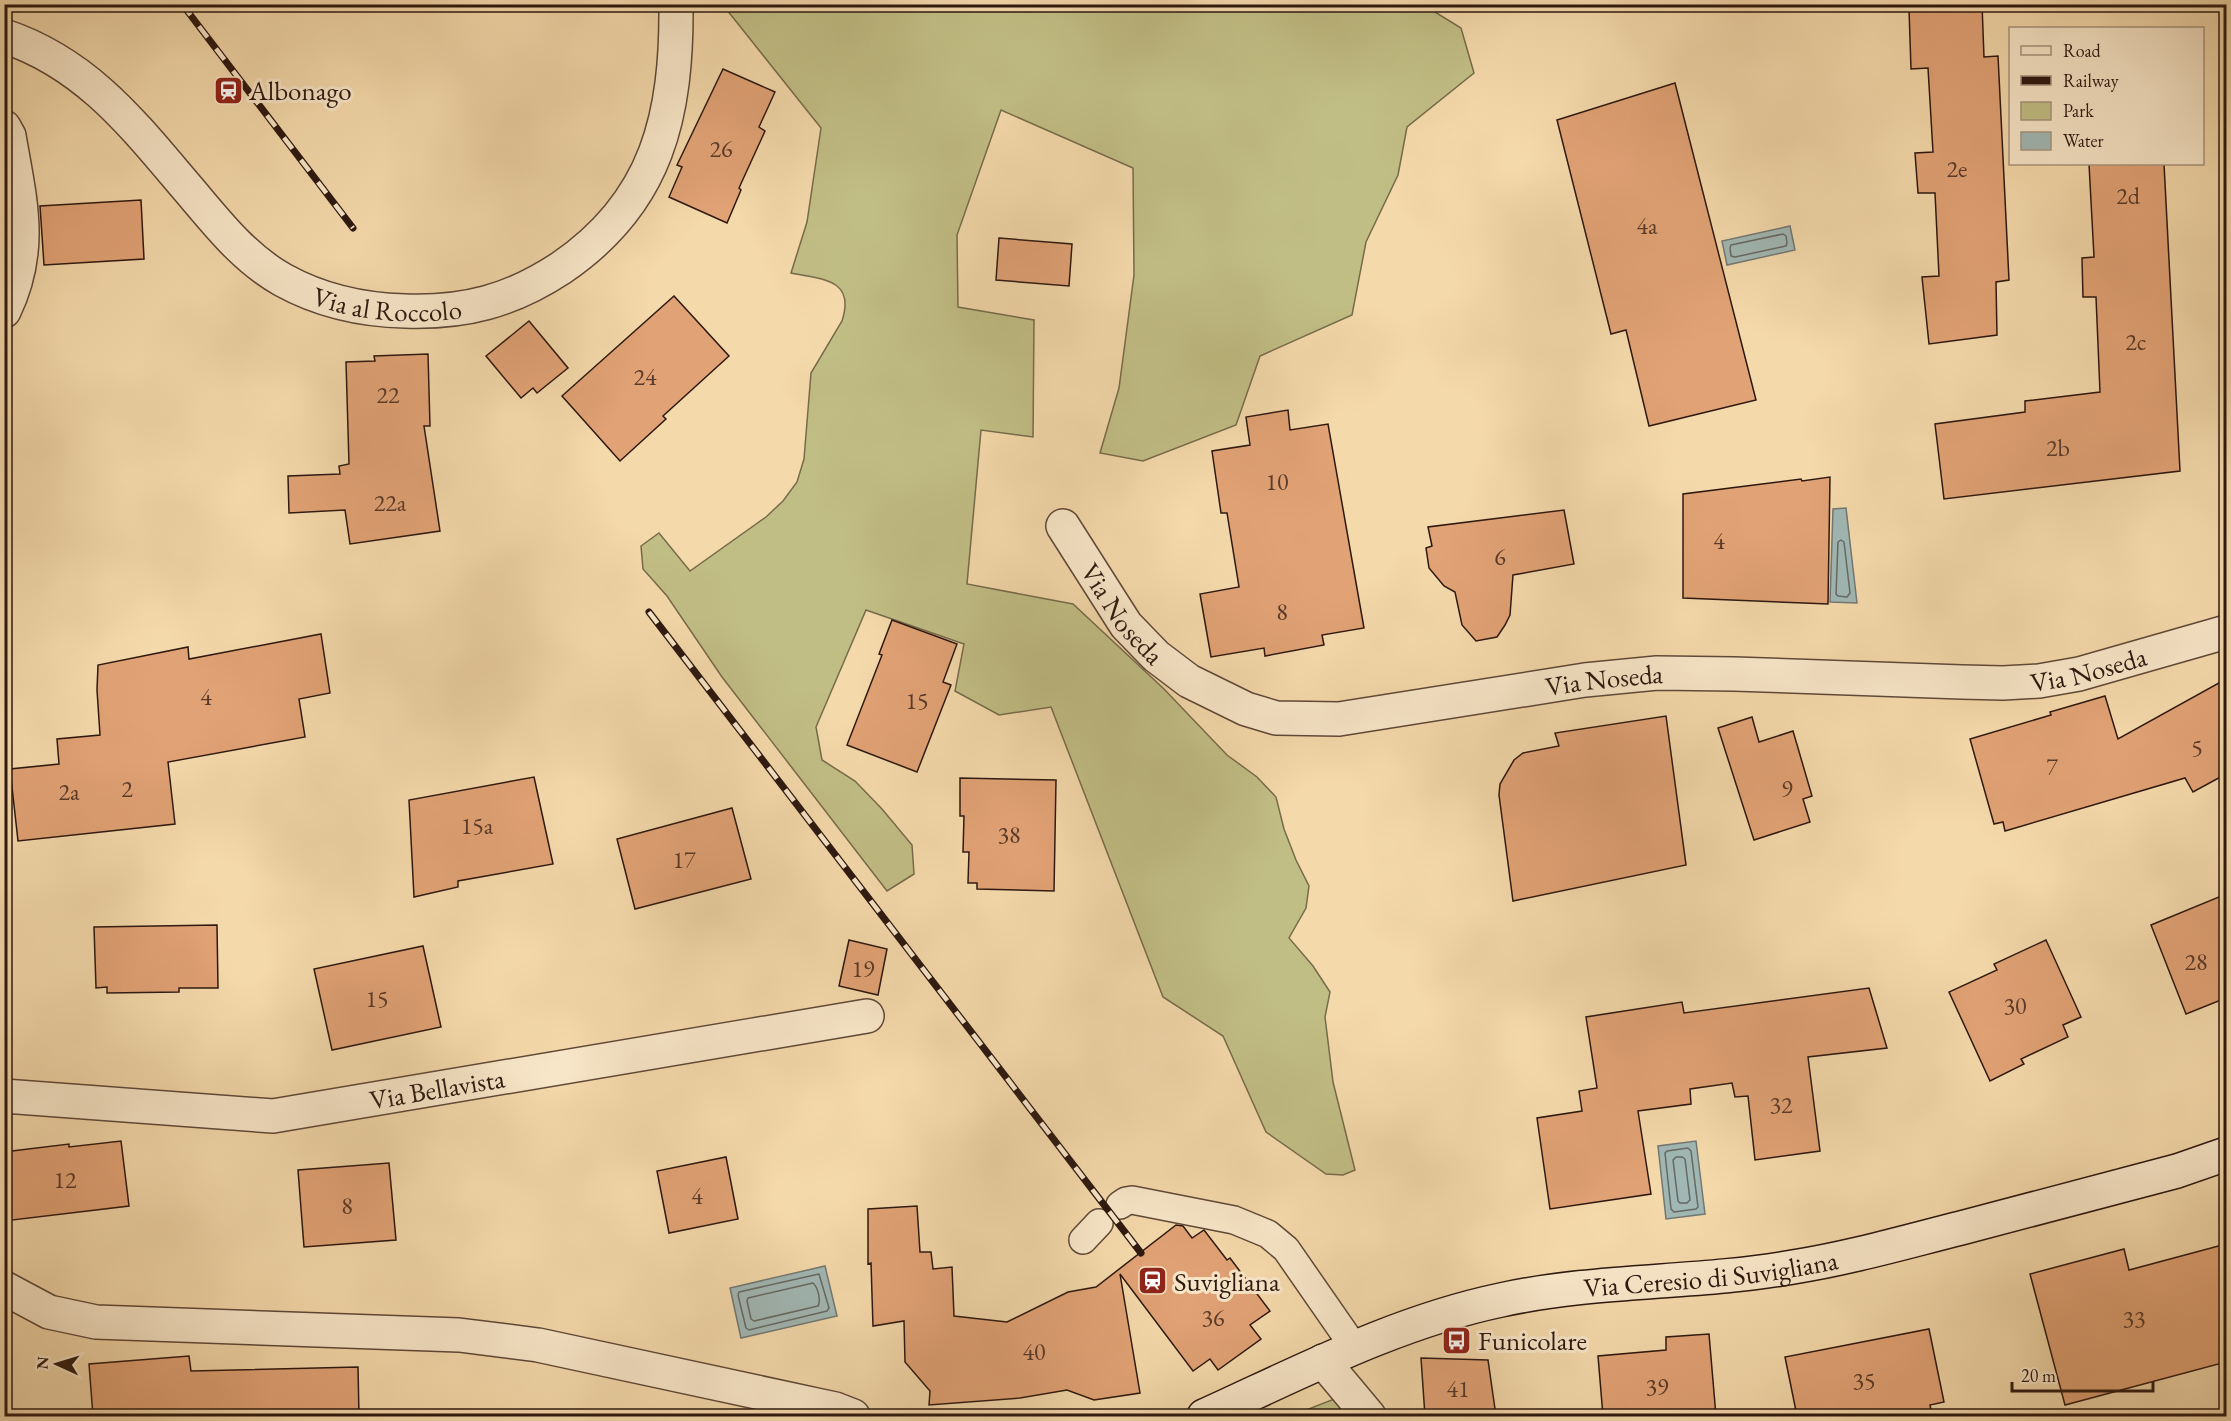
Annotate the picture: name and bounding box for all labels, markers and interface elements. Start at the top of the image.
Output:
legend [2009,27,2204,165]
text: Road [2063,39,2102,62]
text: Railway [2063,69,2119,92]
place label: Albonago [248,73,352,108]
station icon: Albonago [212,74,244,106]
text: Park [2063,99,2094,122]
text: Water [2063,129,2104,152]
house number: 26 [709,133,733,164]
house number: 2e [1947,153,1967,184]
house number: 2d [2116,180,2141,211]
house number: 4a [1636,210,1658,241]
street label: Via al Roccolo [308,278,464,329]
house number: 2c [2125,326,2147,357]
house number: 24 [633,361,657,392]
house number: 22 [376,379,400,410]
house number: 2b [2046,432,2070,463]
house number: 10 [1265,466,1289,497]
house number: 22a [374,487,407,518]
house number: 4 [1713,525,1725,556]
house number: 6 [1494,541,1506,572]
street label: Via Noseda [1073,556,1172,672]
house number: 8 [1276,596,1288,627]
street label: Via Noseda [2027,638,2151,700]
street label: Via Noseda [1543,655,1664,704]
house number: 4 [200,681,212,712]
house number: 15 [905,685,929,716]
house number: 5 [2191,732,2203,763]
house number: 7 [2046,751,2058,782]
house number: 2 [121,773,133,804]
house number: 9 [1781,773,1793,804]
house number: 2a [58,776,80,807]
house number: 15a [461,810,494,841]
house number: 38 [997,819,1021,850]
house number: 17 [672,844,696,875]
house number: 28 [2184,946,2208,977]
house number: 19 [851,953,875,984]
house number: 15 [365,983,389,1014]
house number: 30 [2003,990,2027,1021]
street label: Via Bellavista [367,1060,507,1117]
house number: 32 [1769,1089,1793,1120]
house number: 12 [53,1164,77,1195]
house number: 4 [691,1180,703,1211]
house number: 8 [341,1190,353,1221]
street label: Via Ceresio di Suvigliana [1582,1242,1841,1305]
place label: Suvigliana [1174,1264,1280,1299]
station icon: Suvigliana [1137,1265,1169,1297]
house number: 36 [1201,1302,1225,1333]
house number: 33 [2122,1303,2146,1334]
place label: Funicolare [1478,1323,1587,1358]
bus stop icon: Funicolare [1441,1324,1473,1356]
north arrow [27,1334,87,1394]
house number: 40 [1022,1336,1046,1367]
scale bar [2012,1355,2153,1393]
text: N [32,1356,53,1370]
text: 20 m [2021,1364,2056,1387]
house number: 35 [1852,1365,1876,1396]
house number: 39 [1645,1371,1669,1402]
house number: 41 [1446,1373,1470,1404]

